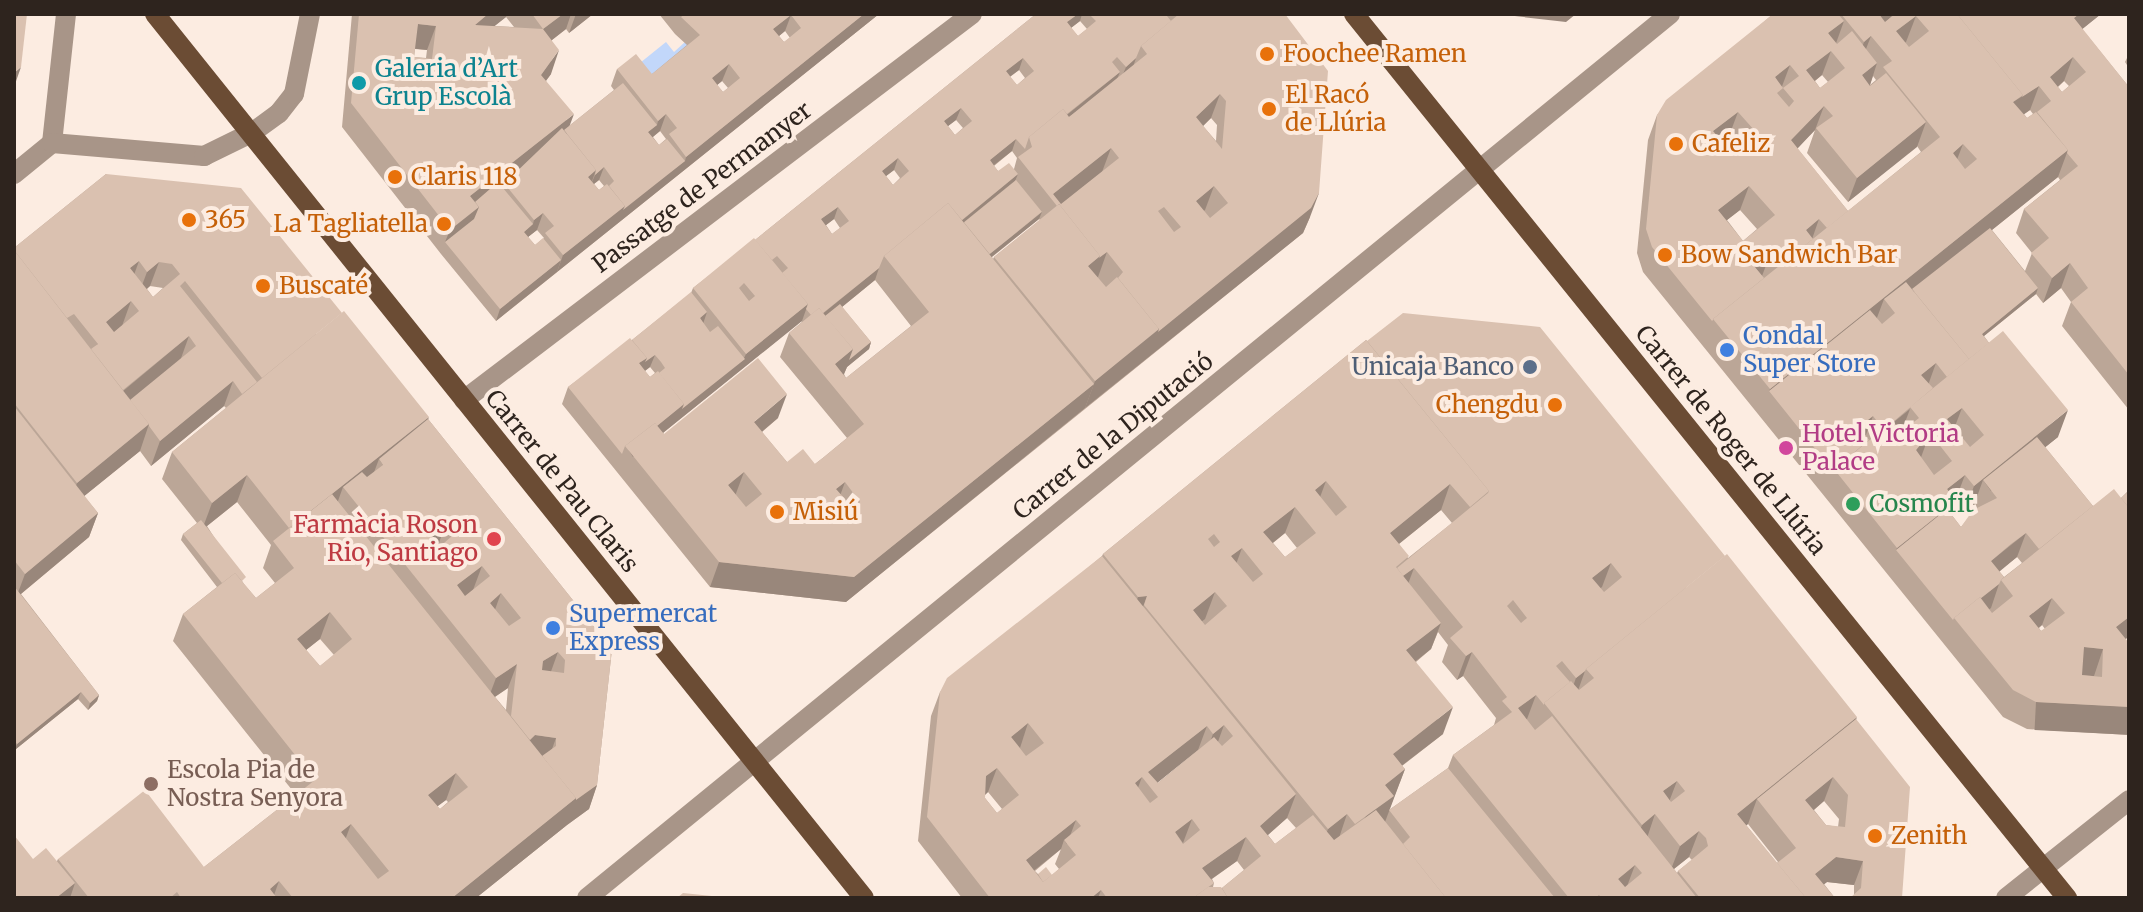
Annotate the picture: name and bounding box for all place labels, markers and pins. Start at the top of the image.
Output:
place label: Foochee Ramen [1283,40,1467,68]
marker: Foochee Ramen [1258,45,1276,63]
place label: Galeria d’Art Grup Escolà [375,55,518,111]
marker: Galeria d’Art Grup Escolà [350,74,368,92]
place label: El Racó de Llúria [1285,81,1386,137]
marker: El Racó de Llúria [1260,100,1278,118]
place label: Cafeliz [1692,130,1770,158]
marker: Cafeliz [1667,135,1685,153]
place label: Claris 118 [411,163,518,191]
marker: Claris 118 [386,168,404,186]
place label: 365 [205,206,246,234]
place label: La Tagliatella [273,210,428,238]
marker: 365 [180,211,198,229]
marker: La Tagliatella [435,215,453,233]
place label: Bow Sandwich Bar [1681,241,1897,269]
marker: Bow Sandwich Bar [1656,246,1674,264]
place label: Buscaté [279,272,368,300]
marker: Buscaté [254,277,272,295]
place label: Condal Super Store [1743,322,1876,378]
marker: Condal Super Store [1718,341,1736,359]
place label: Unicaja Banco [1351,353,1514,381]
marker: Unicaja Banco [1521,358,1539,376]
place label: Chengdu [1436,391,1539,419]
marker: Chengdu [1546,396,1564,414]
place label: Hotel Victoria Palace [1802,420,1959,476]
marker: Hotel Victoria Palace [1777,439,1795,457]
place label: Cosmofit [1869,490,1974,518]
marker: Cosmofit [1844,495,1862,513]
place label: Misiú [793,498,859,526]
marker: Misiú [768,503,786,521]
place label: Farmàcia Roson Rio, Santiago [293,511,478,567]
marker: Farmàcia Roson Rio, Santiago [485,530,503,548]
place label: Supermercat Express [569,600,717,656]
marker: Supermercat Express [544,619,562,637]
place label: Escola Pia de Nostra Senyora [167,756,343,812]
marker: Escola Pia de Nostra Senyora [142,775,160,793]
place label: Zenith [1891,822,1967,850]
marker: Zenith [1866,827,1884,845]

